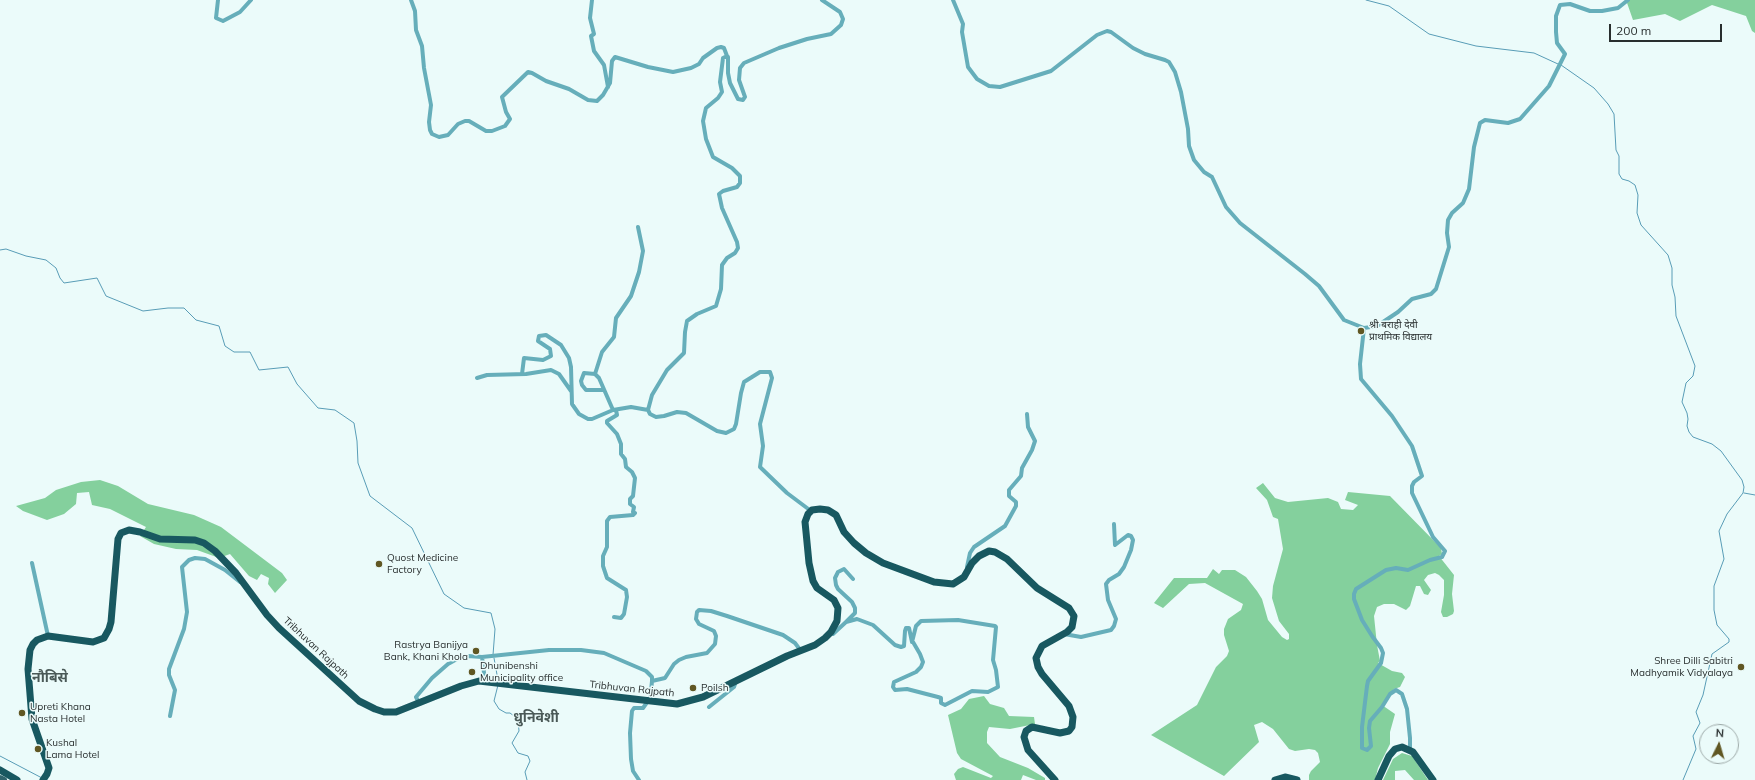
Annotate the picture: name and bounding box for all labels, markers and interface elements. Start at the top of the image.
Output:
scale bar [1611,16,1724,42]
text: 200 m [1616,23,1651,38]
place label: श्री बराही देवी प्राथमिक विद्यालय [1369,319,1432,342]
marker: श्री बराही देवी प्राथमिक विद्यालय [1356,326,1366,336]
place label: Quost Medicine Factory [387,552,458,576]
marker: Quost Medicine Factory [374,559,384,569]
street label: Tribhuvan Rajpath [281,615,351,681]
place label: Rastrya Banijya Bank, Khani Khola [384,639,468,662]
marker: Rastrya Banijya Bank, Khani Khola [471,646,481,656]
place label: Shree Dilli Sabitri Madhyamik Vidyalaya [1630,655,1733,678]
place label: Dhunibenshi Municipality office [480,660,563,684]
marker: Shree Dilli Sabitri Madhyamik Vidyalaya [1736,662,1746,672]
marker: Dhunibenshi Municipality office [467,667,477,677]
district label: नौबिसे [32,670,68,686]
street label: Tribhuvan Rajpath [589,679,675,699]
place label: Poilsh [701,682,729,694]
marker: Poilsh [688,683,698,693]
place label: Upreti Khana Nasta Hotel [30,701,91,724]
marker: Upreti Khana Nasta Hotel [17,708,27,718]
district label: धुनिवेशी [513,710,559,726]
north arrow [1699,724,1739,764]
text: N [1715,726,1725,740]
place label: Kushal Lama Hotel [46,737,99,760]
marker: Kushal Lama Hotel [33,744,43,754]

